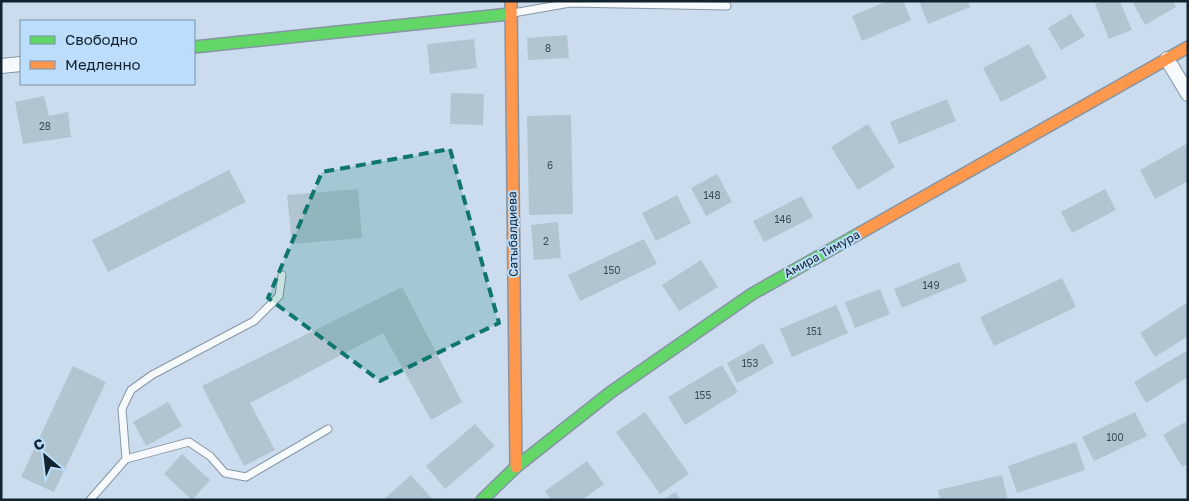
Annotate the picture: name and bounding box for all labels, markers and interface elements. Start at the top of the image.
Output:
legend [20,20,195,85]
text: Свободно [65,30,138,48]
house number: 8 [545,42,551,54]
text: Медленно [65,55,141,73]
house number: 28 [39,120,51,132]
house number: 6 [547,159,553,171]
house number: 148 [703,189,721,201]
street label: Сатыбалдиева [504,191,521,277]
house number: 146 [775,213,792,225]
street label: Амира Тимура [781,227,862,281]
house number: 2 [543,235,549,247]
house number: 150 [604,264,620,276]
house number: 149 [923,279,940,291]
house number: 151 [806,325,822,337]
house number: 153 [742,357,758,369]
house number: 155 [695,389,711,401]
north arrow [20,431,70,481]
house number: 100 [1106,431,1124,443]
text: С [30,434,47,454]

